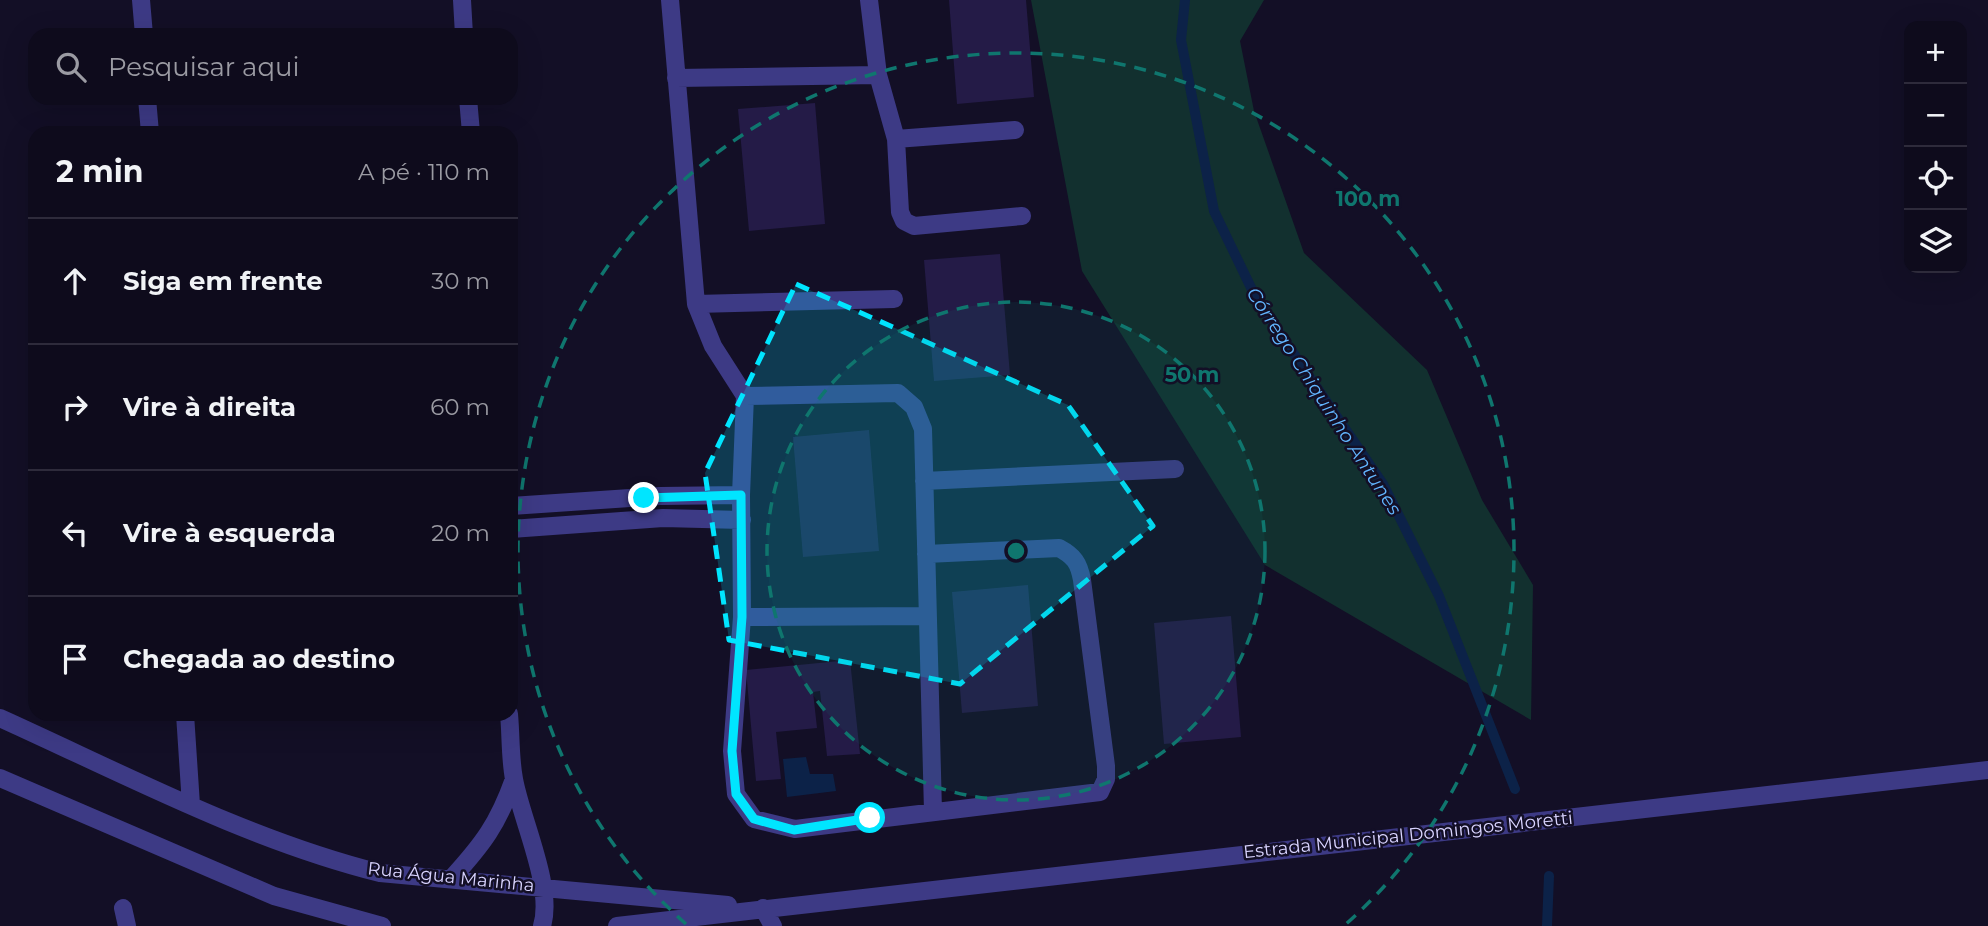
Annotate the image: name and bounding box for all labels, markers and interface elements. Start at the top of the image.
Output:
map controls [1904,21,1967,273]
button: + [1904,21,1967,84]
search box [28,28,518,105]
icon: search [52,48,90,86]
text: Pesquisar aqui [108,51,300,83]
button: − [1904,84,1967,147]
button: locate [1904,147,1967,210]
text: 2 min [56,153,143,190]
text: A pé · 110 m [358,158,490,186]
text: 100 m [1336,186,1400,211]
button: layers [1904,210,1967,273]
icon: ahead [56,262,94,300]
text: Siga em frente [123,265,323,297]
text: 30 m [431,267,490,295]
water label: Córrego Chiquinho Antunes [1242,283,1406,519]
text: 50 m [1165,362,1219,387]
icon: right [56,388,94,426]
text: Vire à direita [123,391,296,423]
text: 60 m [430,393,490,421]
route end [628,482,659,513]
icon: left [56,514,94,552]
text: Vire à esquerda [123,517,336,549]
text: 20 m [431,519,490,547]
centre of rings [1004,539,1028,563]
icon: arrive [56,640,94,678]
text: Chegada ao destino [123,643,395,675]
route start [854,802,885,833]
street label: Estrada Municipal Domingos Moretti [1242,807,1574,863]
street label: Rua Água Marinha [366,857,536,897]

